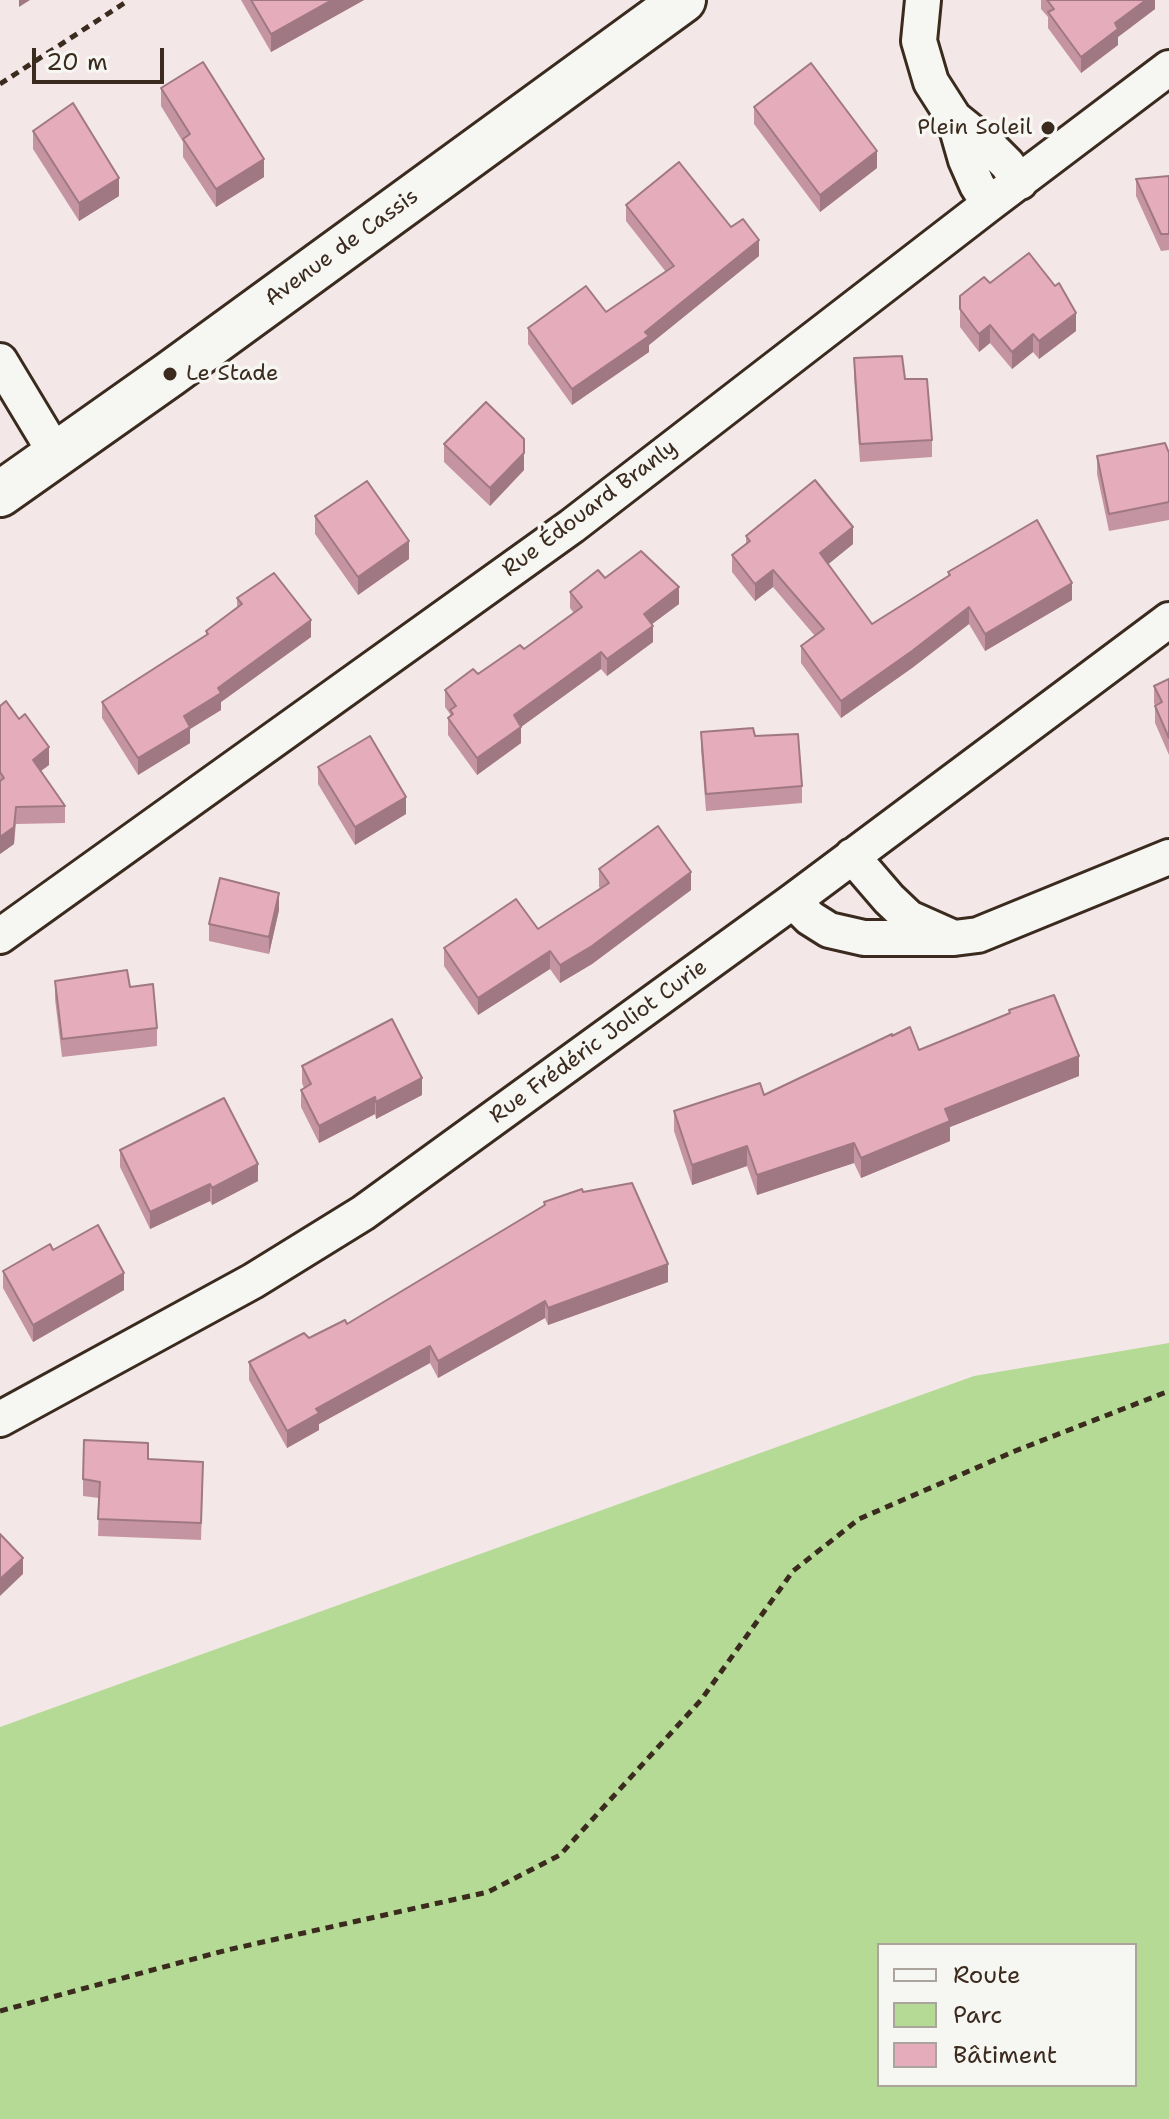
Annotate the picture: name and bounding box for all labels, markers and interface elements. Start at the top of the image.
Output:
scale bar [36,32,168,82]
text: 20 m [46,46,108,78]
place label: Plein Soleil [917,115,1032,141]
marker: Plein Soleil [1039,119,1057,137]
street label: Avenue de Cassis [260,183,424,313]
place label: Le Stade [186,361,278,387]
marker: Le Stade [161,365,179,383]
street label: Rue Édouard Branly [498,435,682,583]
street label: Rue Frédéric Joliot Curie [485,954,713,1130]
legend [877,1943,1137,2087]
text: Route [953,1959,1021,1991]
text: Parc [953,1999,1002,2031]
text: Bâtiment [953,2039,1057,2071]

